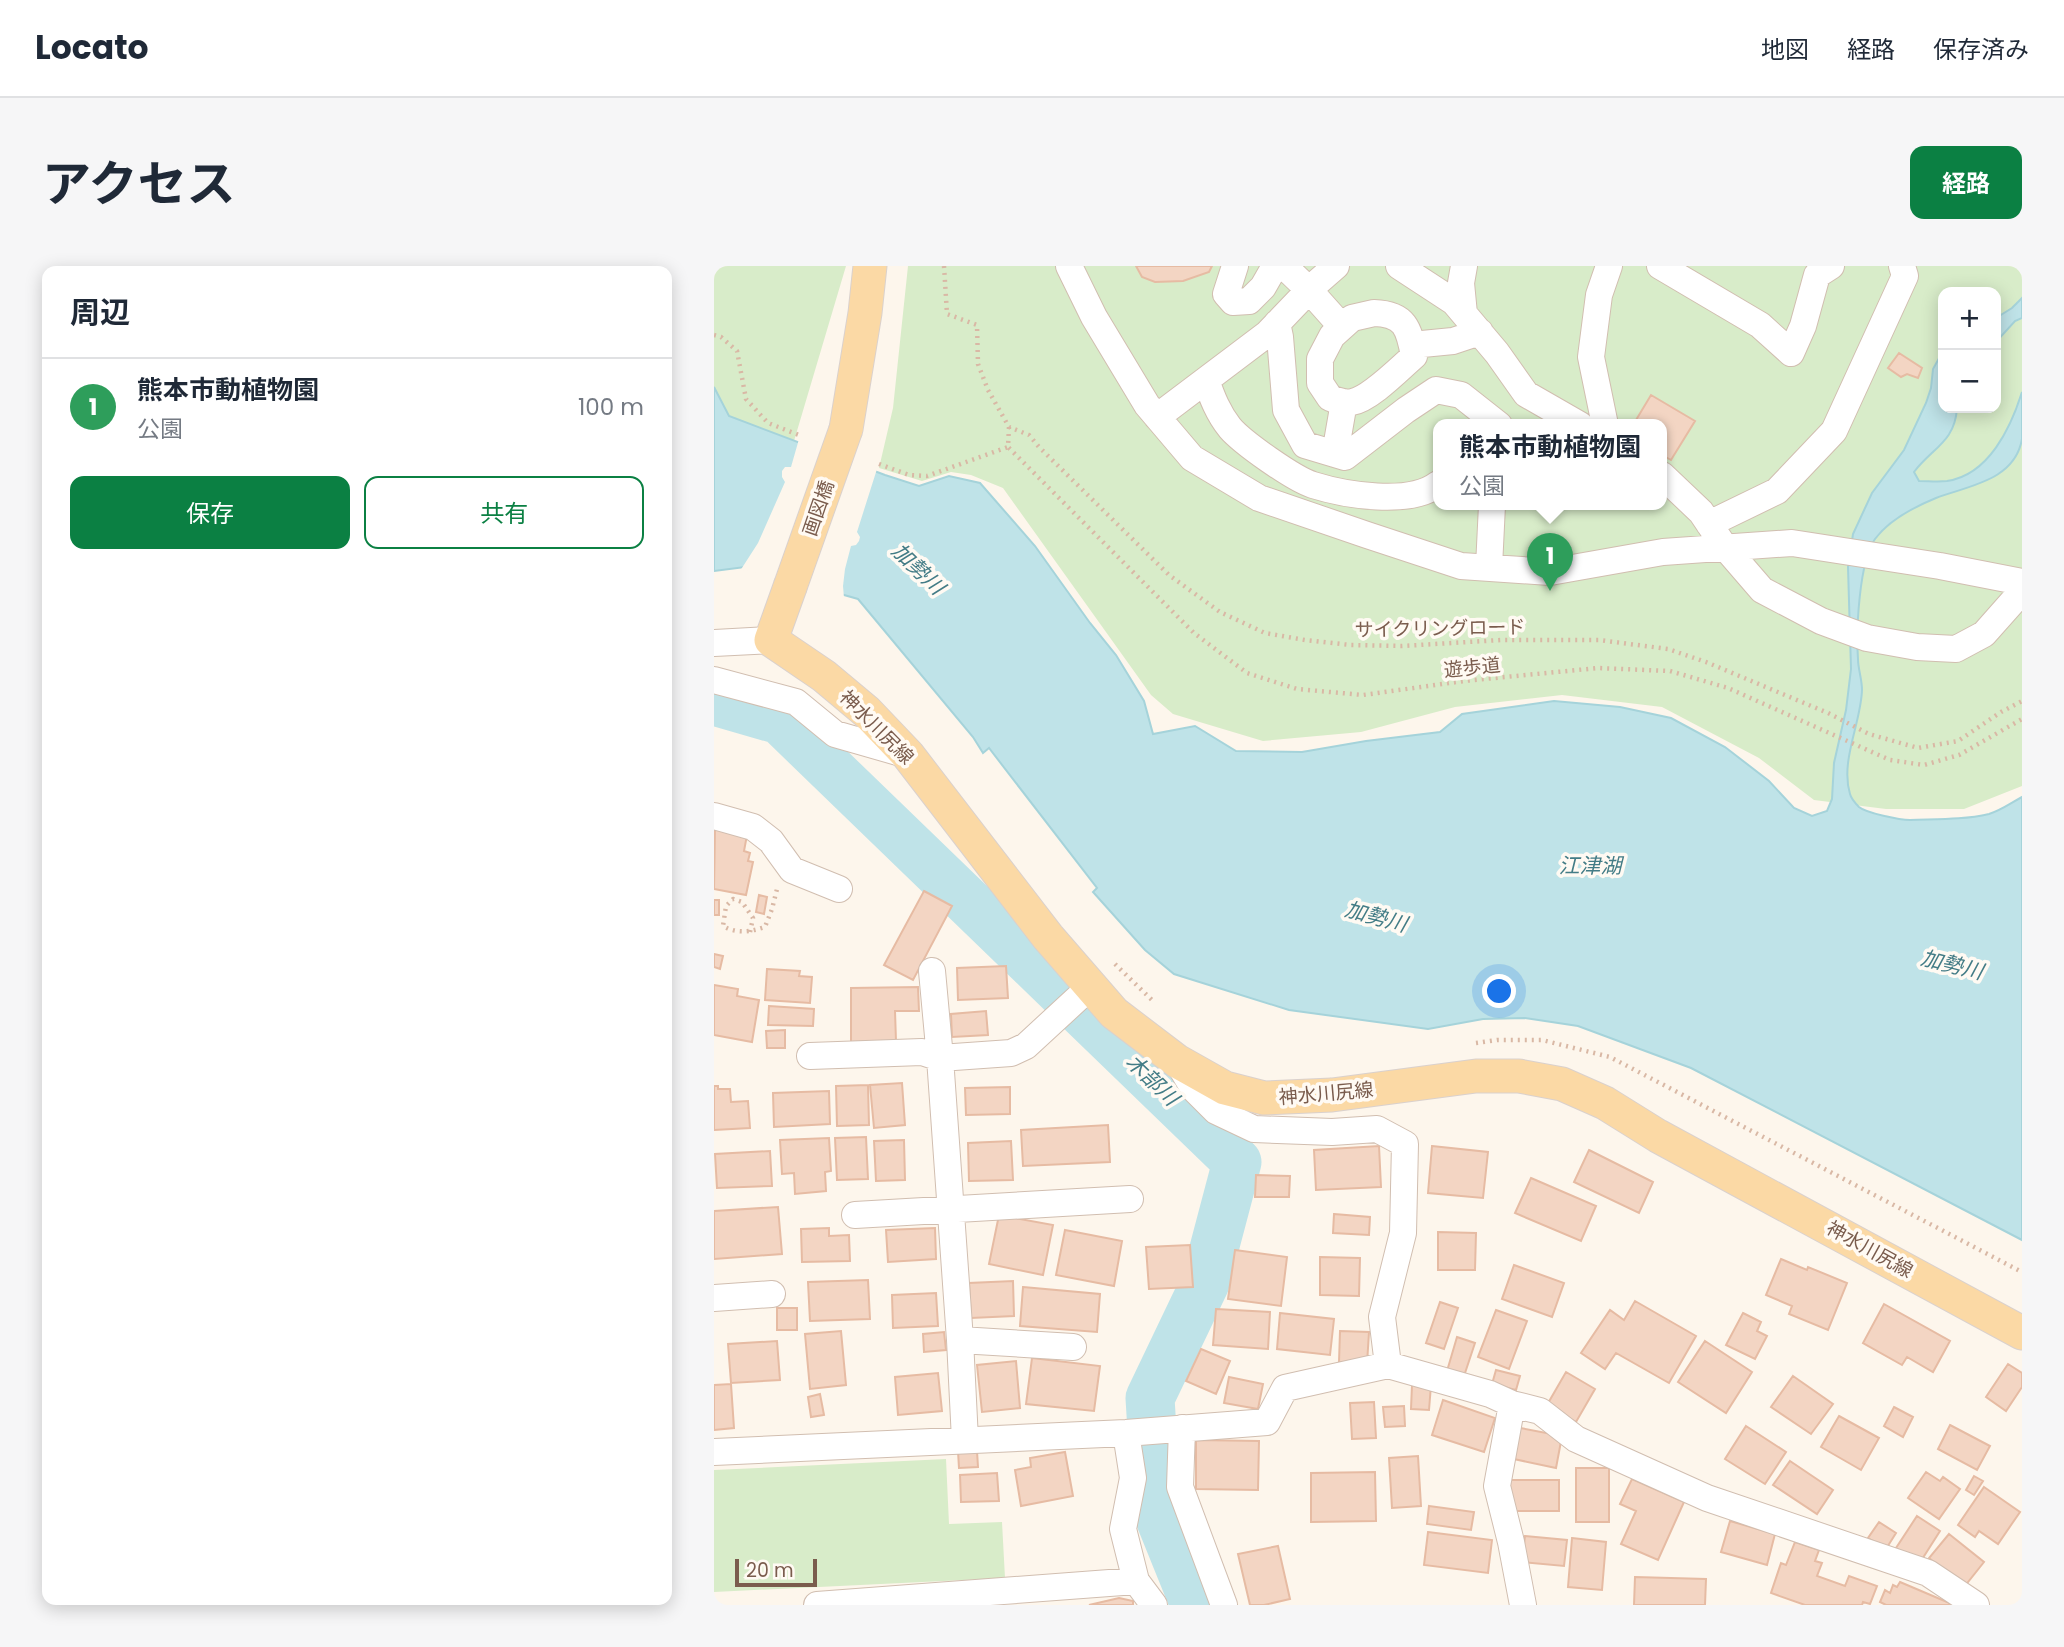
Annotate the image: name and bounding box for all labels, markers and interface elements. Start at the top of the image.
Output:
text: Locato [35,24,149,71]
text: 地図 [1761,33,1809,66]
text: 経路 [1847,33,1895,66]
text: 保存済み [1933,33,2029,66]
button: 経路 [1910,146,2022,219]
text: アクセス [42,150,236,218]
map controls [1938,287,2001,413]
button: + [1938,287,2001,350]
text: 周辺 [70,291,130,334]
button: − [1938,350,2001,413]
text: 熊本市動植物園 [137,372,319,408]
text: 1 [89,391,97,423]
text: 100 m [578,391,644,423]
text: 公園 [137,413,183,445]
popup [1433,419,1667,510]
text: 熊本市動植物園 [1459,429,1641,465]
text: 公園 [1459,470,1505,502]
button: 保存 [70,476,350,549]
button: 共有 [364,476,644,549]
street label: 画図橋 [796,477,841,540]
pin: 1 [1527,533,1573,591]
water label: 加勢川 [886,536,953,602]
street label: サイクリングロード [1354,614,1526,643]
street label: 遊歩道 [1442,651,1502,684]
street label: 神水川尻線 [834,684,920,770]
water label: 江津湖 [1559,851,1624,880]
water label: 加勢川 [1342,894,1412,939]
water label: 加勢川 [1918,943,1988,987]
your location [1482,974,1516,1008]
water label: 木部川 [1120,1047,1187,1113]
street label: 神水川尻線 [1278,1076,1375,1111]
street label: 神水川尻線 [1822,1215,1918,1284]
scale bar [735,1556,817,1588]
text: 20 m [746,1557,794,1584]

